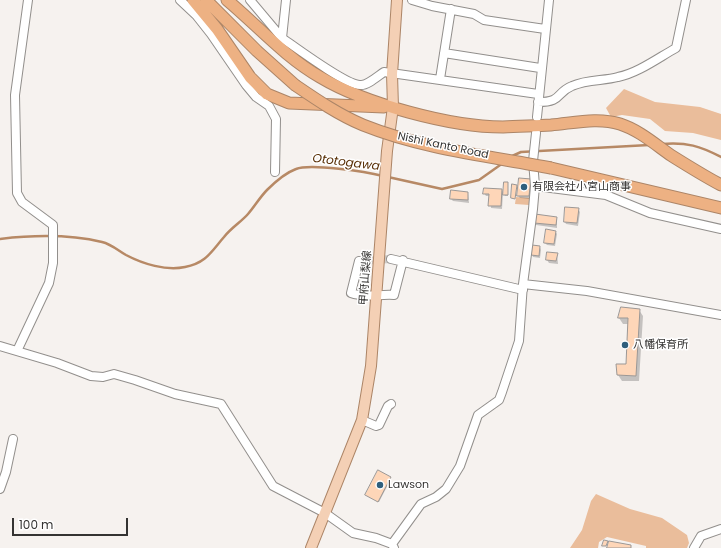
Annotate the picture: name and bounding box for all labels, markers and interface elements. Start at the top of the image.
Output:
street label: Nishi Kanto Road [396,130,490,162]
water label: Ototogawa [312,152,380,174]
place label: 有限会社小宮山商事 [532,180,631,194]
marker: 有限会社小宮山商事 [519,182,529,192]
street label: 甲府山梨線 [357,250,375,306]
place label: 八幡保育所 [633,338,688,352]
marker: 八幡保育所 [620,340,630,350]
place label: Lawson [388,478,429,492]
marker: Lawson [375,480,385,490]
scale bar [14,510,130,536]
text: 100 m [19,516,53,533]

